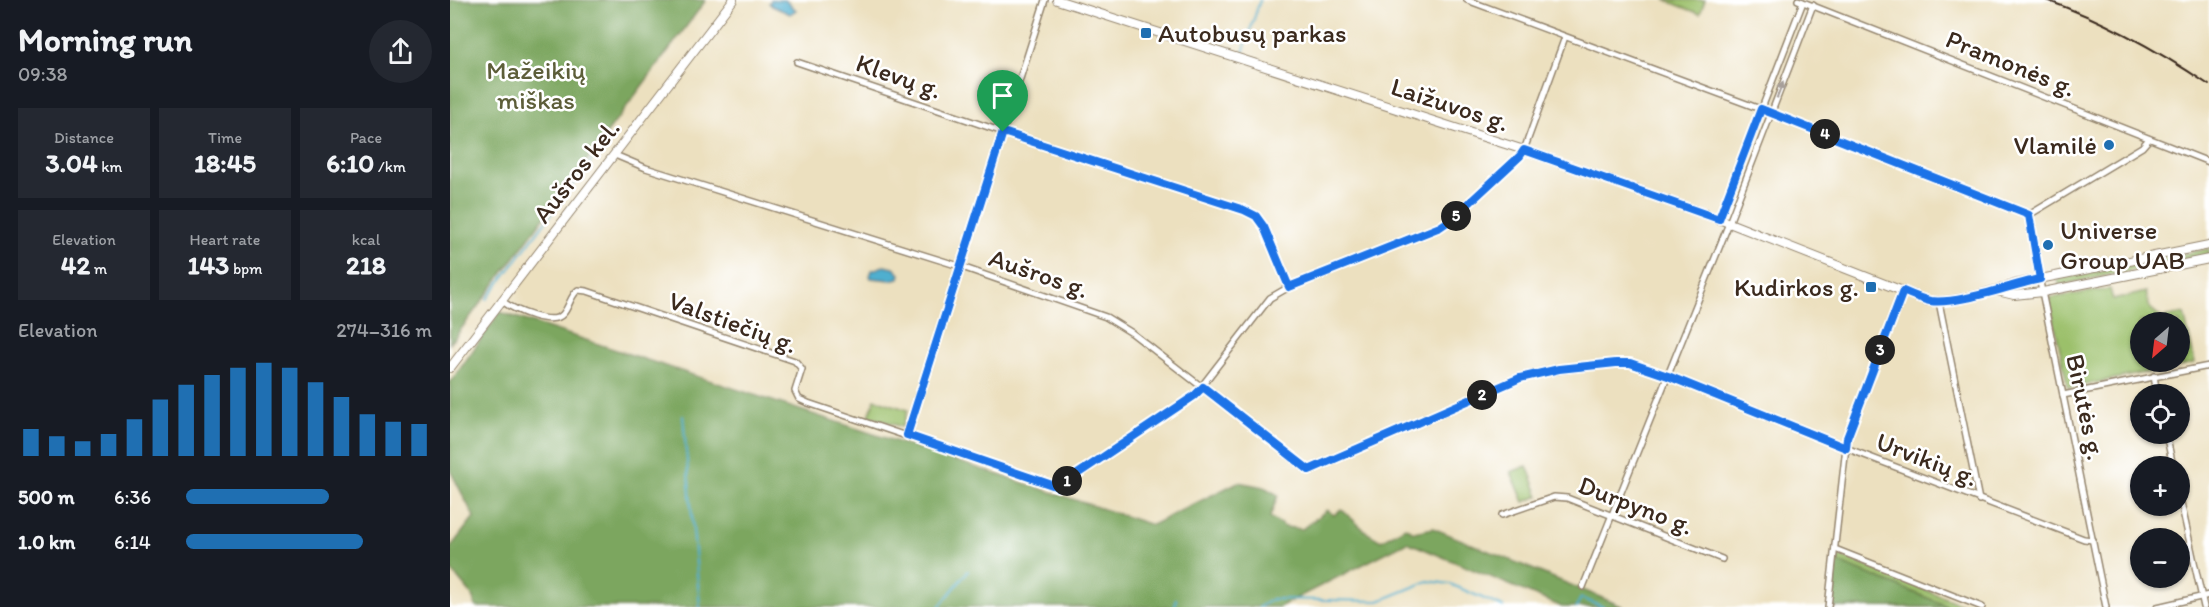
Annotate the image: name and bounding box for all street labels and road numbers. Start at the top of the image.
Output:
street label: Pramonės g. [1941,22,2081,104]
street label: Klevų g. [852,46,946,106]
street label: Laižuvos g. [1387,70,1513,138]
street label: Aušros kel. [526,113,626,229]
street label: Aušros g. [985,241,1093,305]
street label: Valstiečių g. [664,284,802,360]
street label: Birutės g. [2059,351,2113,463]
street label: Urvikių g. [1872,425,1982,493]
street label: Durpyno g. [1574,468,1698,542]

